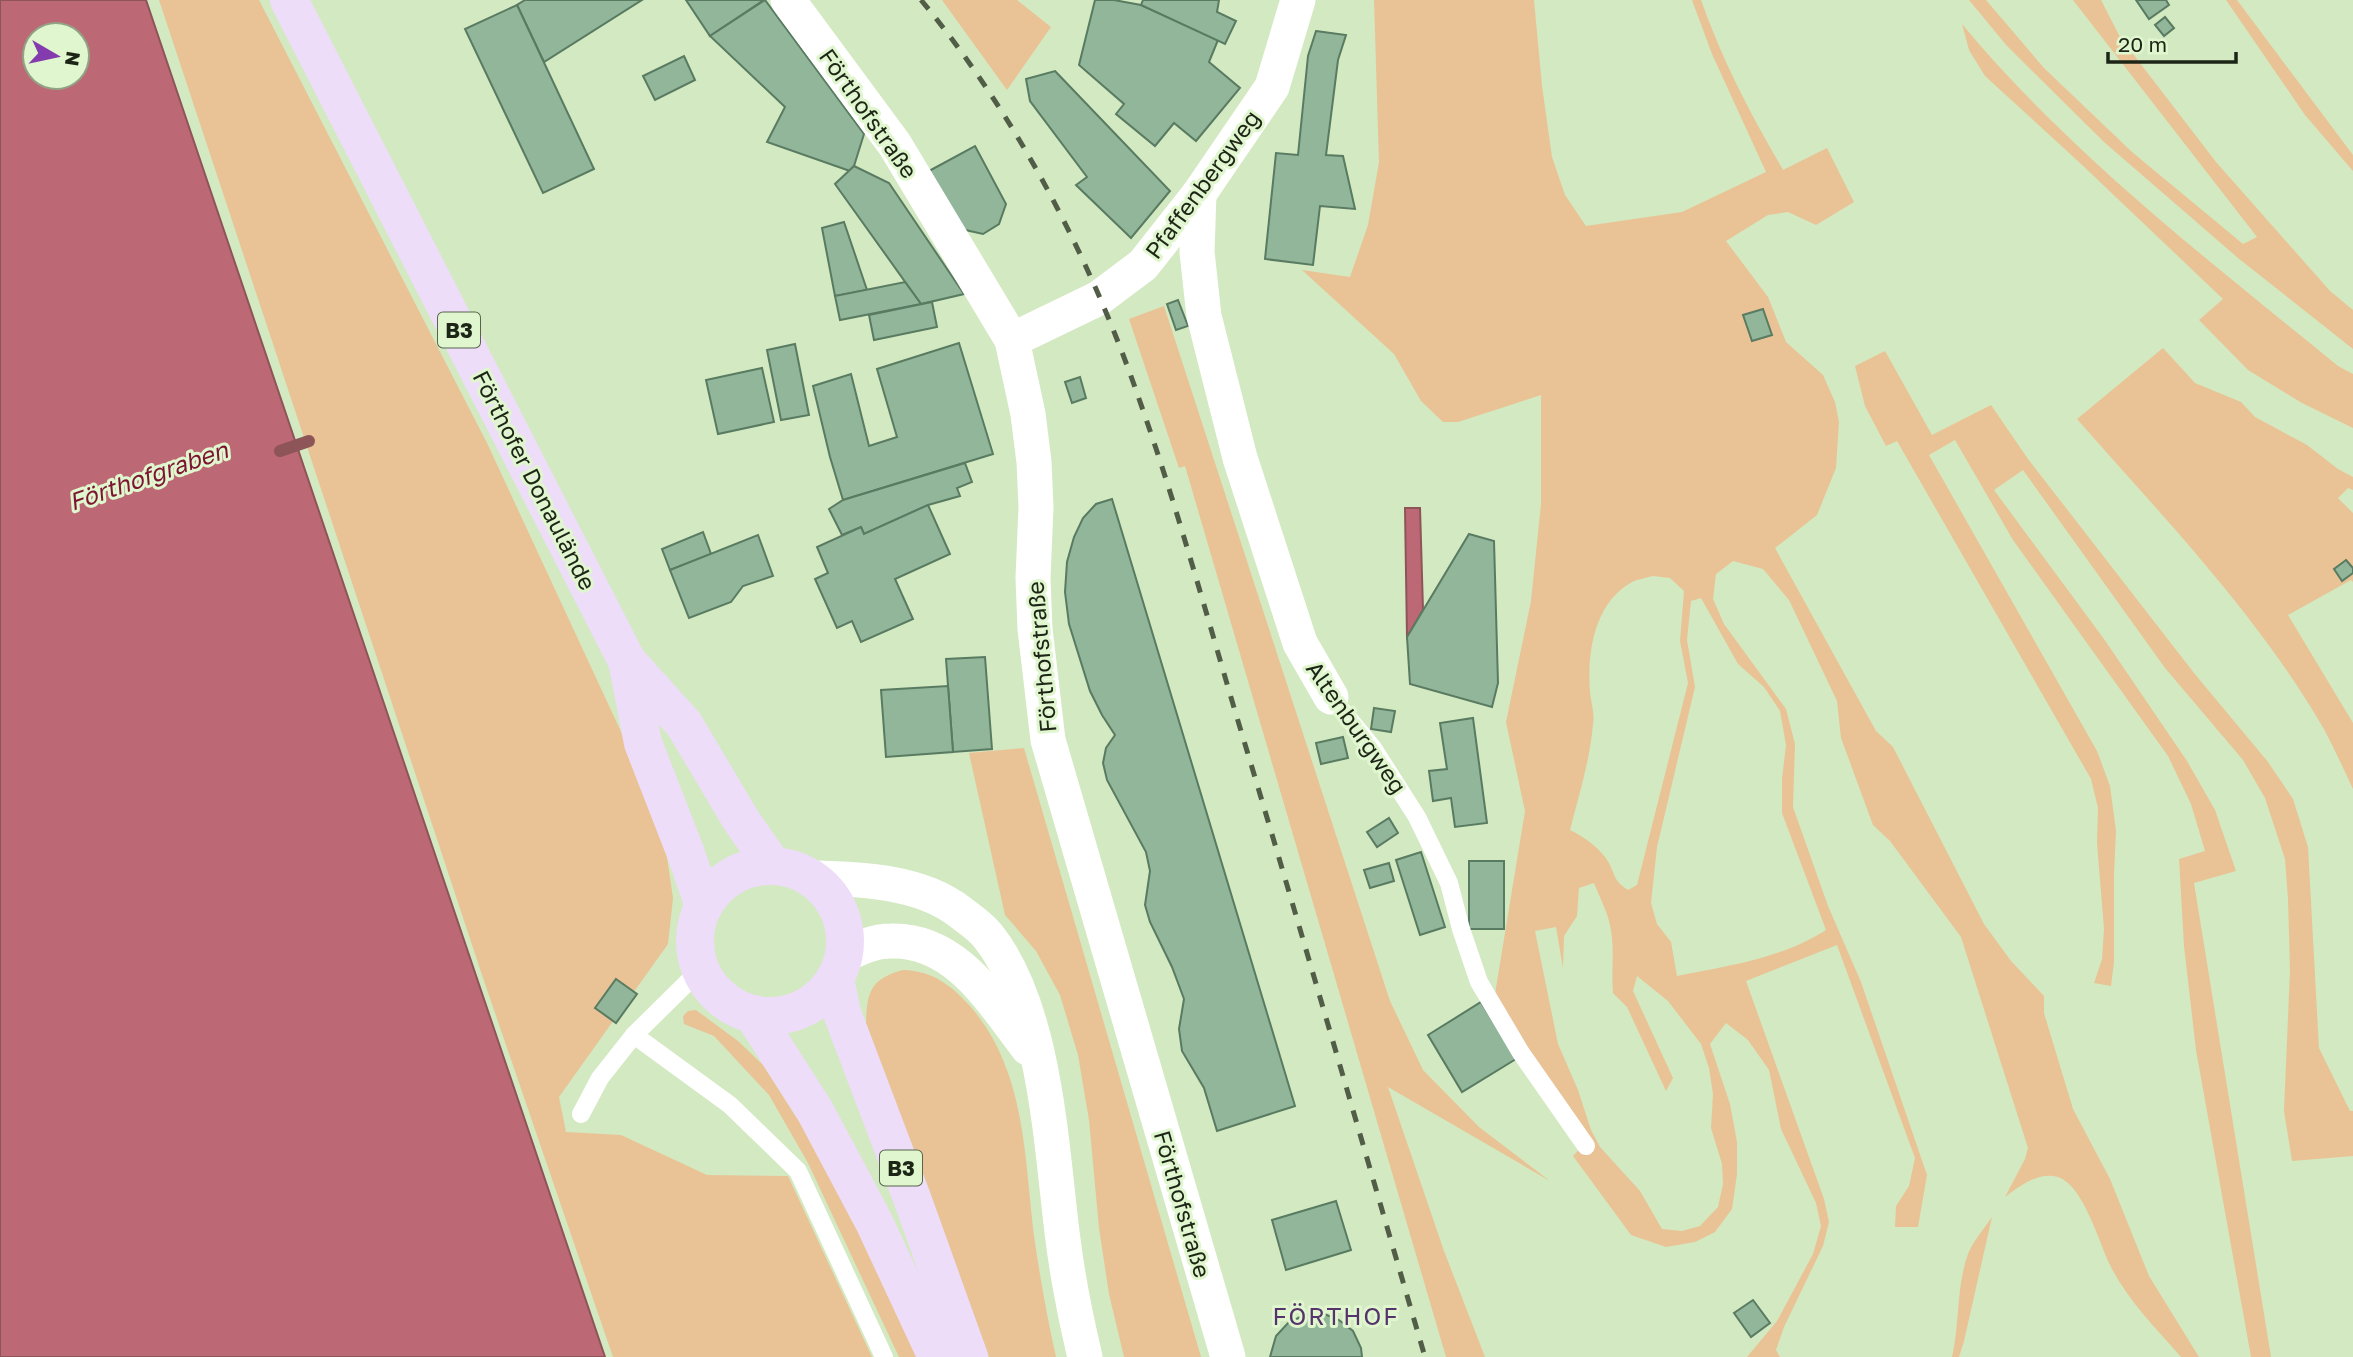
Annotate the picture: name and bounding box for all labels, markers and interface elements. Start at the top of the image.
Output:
north arrow [21,21,91,91]
scale bar [2108,21,2236,65]
text: 20 m [2118,31,2167,57]
street label: Förthofstraße [814,43,924,183]
text: N [61,50,86,68]
street label: Pfaffenbergweg [1139,104,1265,264]
road number: B3 [438,312,480,348]
street label: Förthofer Donaulände [467,365,603,595]
water label: Förthofgraben [65,434,233,517]
street label: Förthofstraße [1020,580,1062,734]
street label: Altenburgweg [1301,655,1413,799]
street label: Förthofstraße [1149,1127,1217,1281]
road number: B3 [880,1150,922,1186]
district label: FÖRTHOF [1272,1301,1400,1330]

